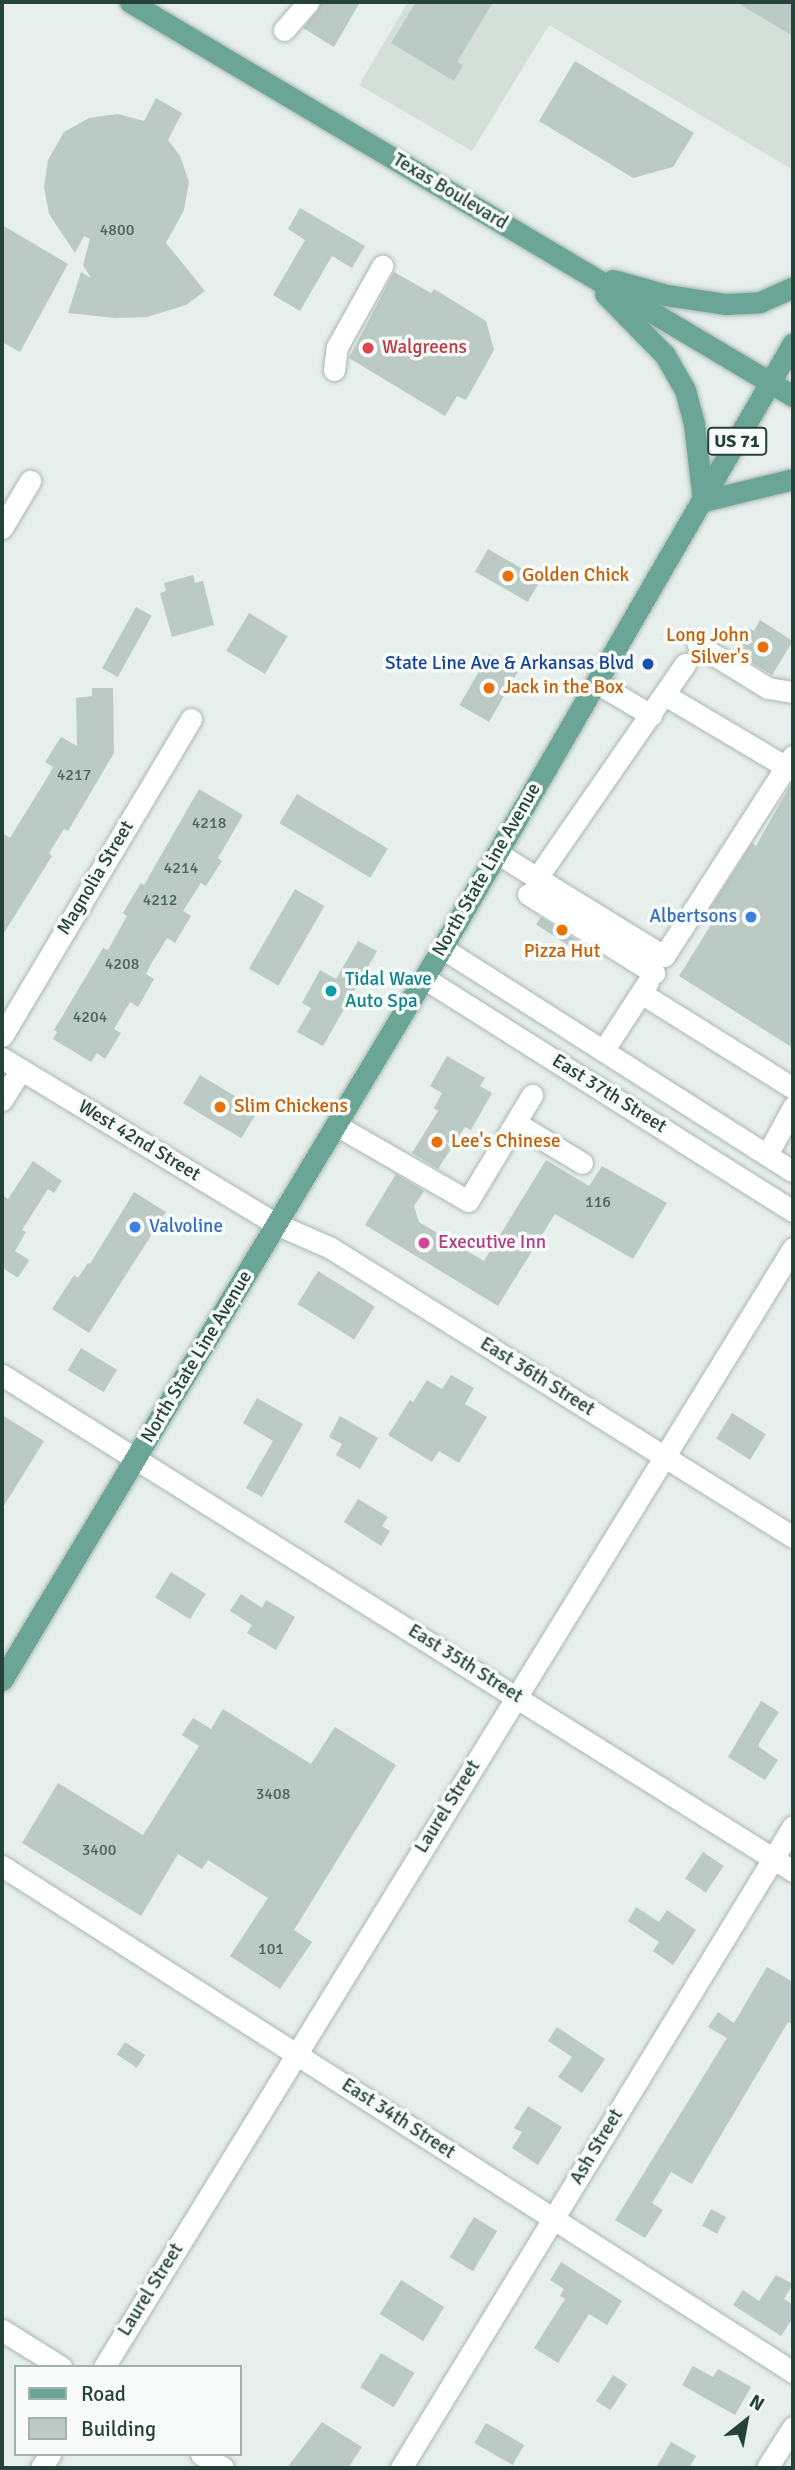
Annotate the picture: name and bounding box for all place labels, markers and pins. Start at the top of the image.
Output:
place label: Walgreens [382,337,467,359]
marker: Walgreens [360,340,376,356]
place label: Golden Chick [522,565,629,587]
marker: Golden Chick [500,568,516,584]
place label: Long John Silver's [666,625,749,669]
marker: Long John Silver's [755,639,771,655]
place label: State Line Ave & Arkansas Blvd [385,653,634,675]
marker: State Line Ave & Arkansas Blvd [640,656,656,672]
place label: Jack in the Box [503,677,623,699]
marker: Jack in the Box [481,680,497,696]
place label: Albertsons [650,906,737,928]
marker: Albertsons [743,909,759,925]
marker: Pizza Hut [554,922,570,938]
place label: Pizza Hut [524,941,600,963]
place label: Tidal Wave Auto Spa [345,969,432,1013]
marker: Tidal Wave Auto Spa [323,983,339,999]
place label: Slim Chickens [234,1096,348,1118]
marker: Slim Chickens [212,1099,228,1115]
place label: Lee's Chinese [451,1131,561,1153]
marker: Lee's Chinese [429,1134,445,1150]
place label: Valvoline [149,1216,223,1238]
marker: Valvoline [127,1219,143,1235]
place label: Executive Inn [438,1232,546,1254]
marker: Executive Inn [416,1235,432,1251]

